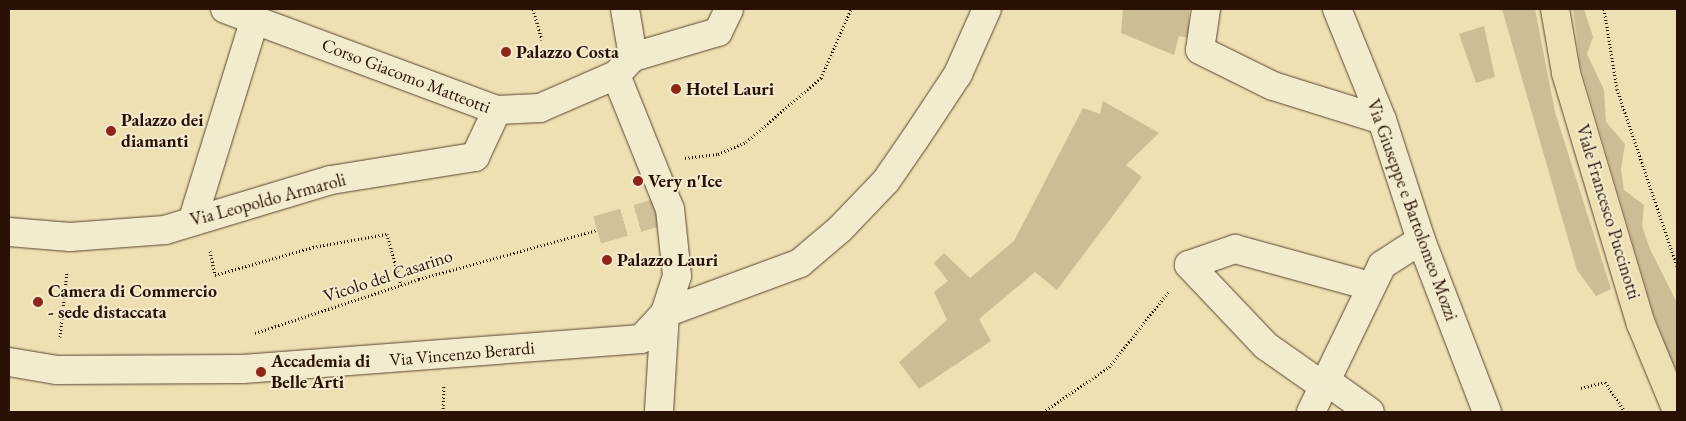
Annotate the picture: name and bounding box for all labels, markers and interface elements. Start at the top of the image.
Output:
street label: Corso Giacomo Matteotti [319,34,493,118]
place label: Palazzo Costa [516,41,619,63]
marker: Palazzo Costa [500,46,512,58]
place label: Hotel Lauri [686,78,774,100]
marker: Hotel Lauri [670,83,682,95]
street label: Via Giuseppe e Bartolomeo Mozzi [1362,96,1462,324]
place label: Palazzo dei diamanti [121,110,204,152]
street label: Viale Francesco Puccinotti [1571,122,1645,302]
marker: Palazzo dei diamanti [105,125,117,137]
street label: Via Leopoldo Armaroli [188,169,348,231]
place label: Very n'Ice [648,170,722,192]
marker: Very n'Ice [632,175,644,187]
street label: Vicolo del Casarino [321,245,455,307]
place label: Palazzo Lauri [617,249,718,271]
marker: Palazzo Lauri [601,254,613,266]
place label: Camera di Commercio - sede distaccata [48,281,217,324]
marker: Camera di Commercio - sede distaccata [32,296,44,308]
street label: Via Vincenzo Berardi [388,337,536,371]
place label: Accademia di Belle Arti [271,351,370,394]
marker: Accademia di Belle Arti [255,366,267,378]

